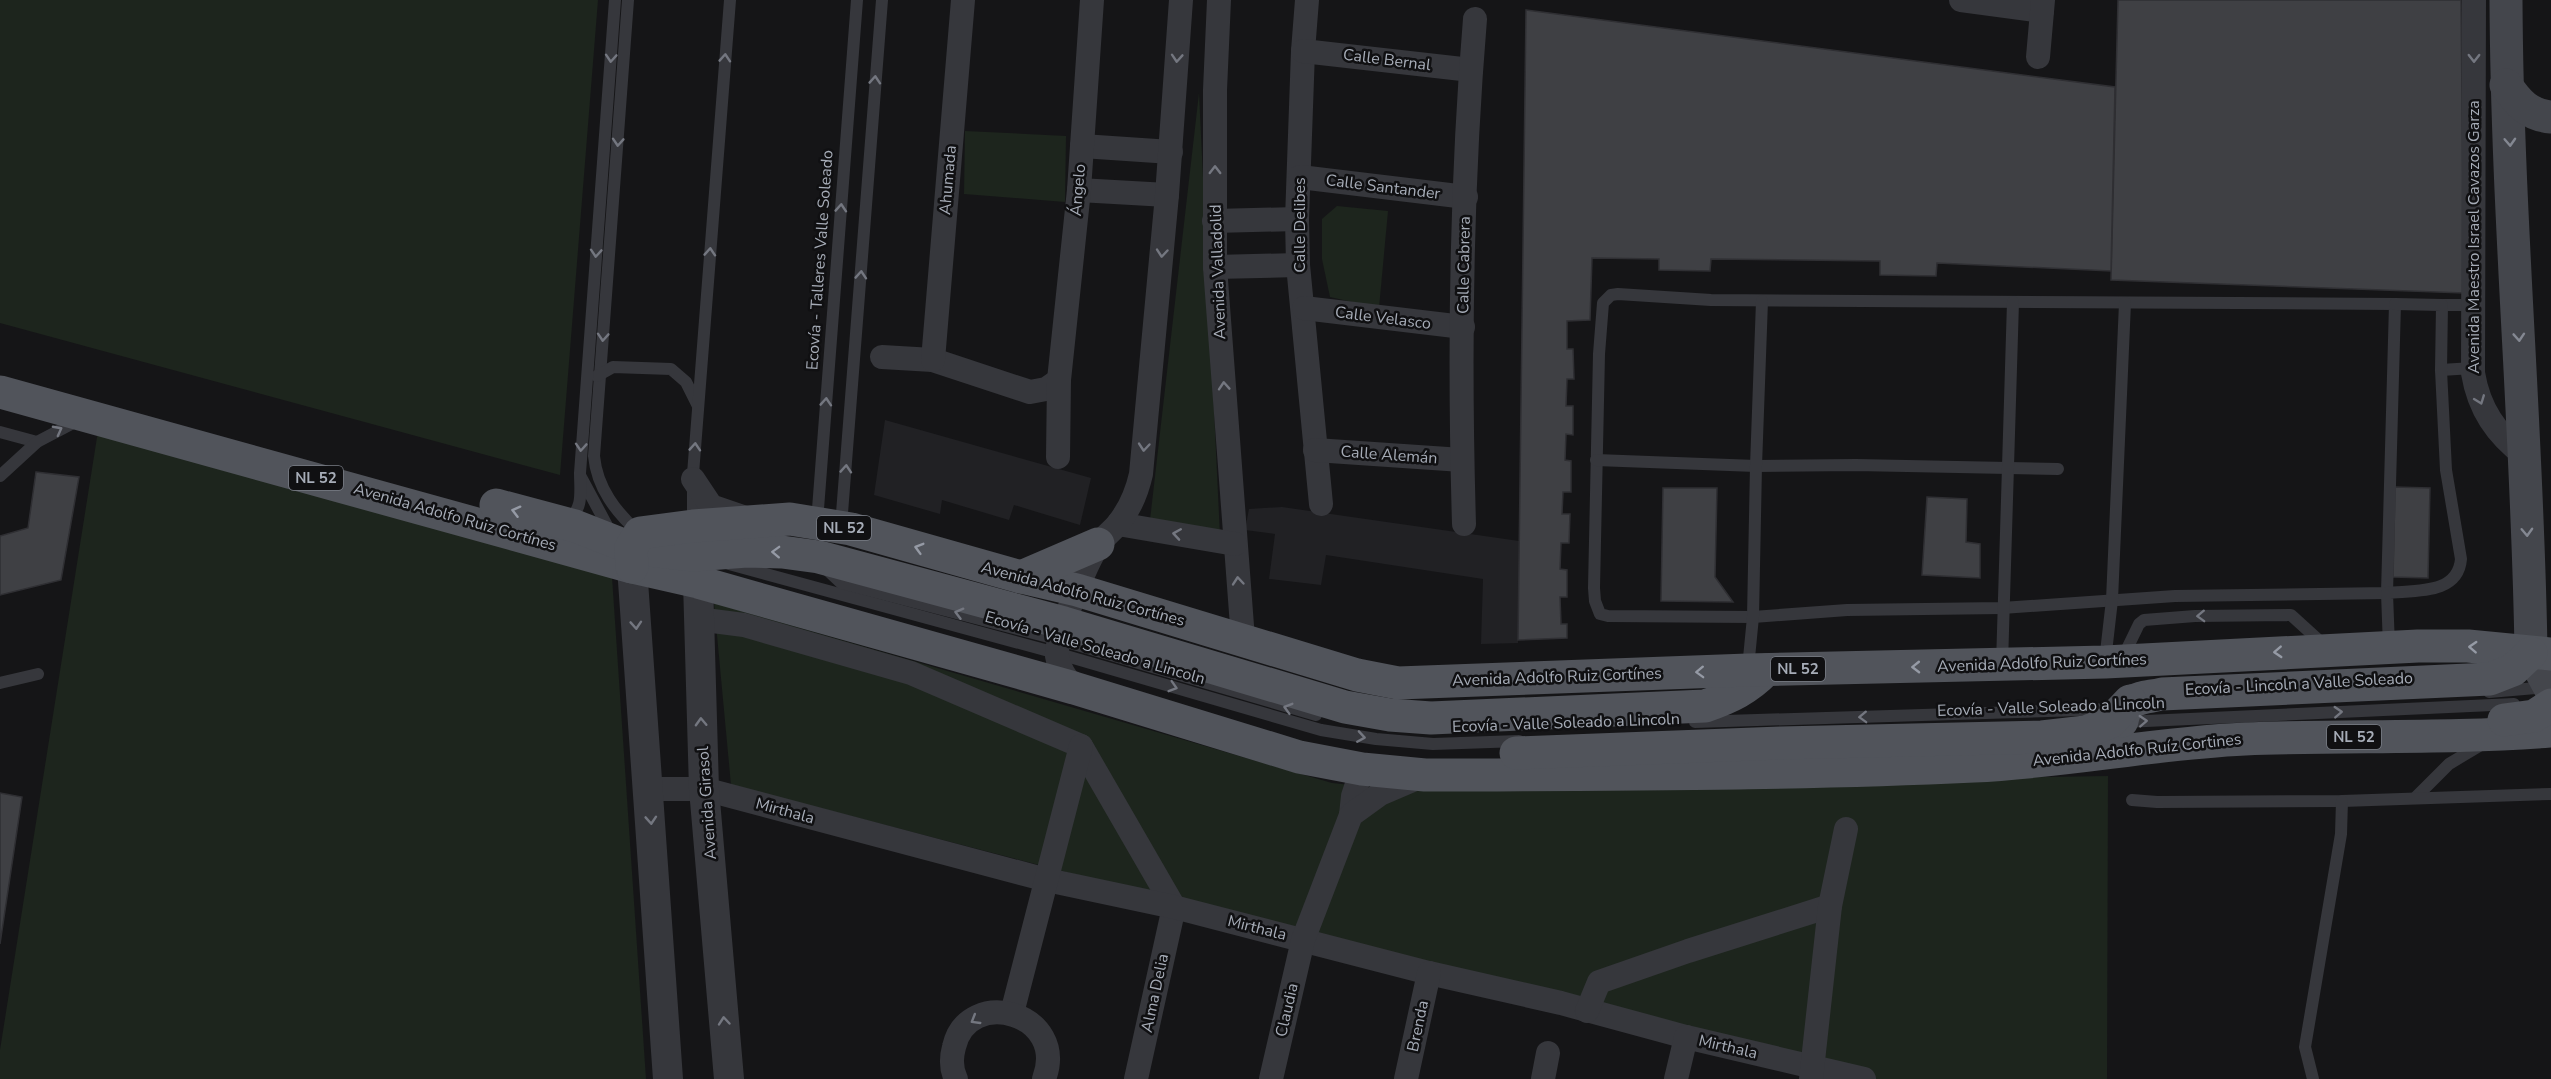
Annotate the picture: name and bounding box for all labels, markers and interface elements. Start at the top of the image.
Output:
street label: Calle Bernal [1342,44,1432,76]
one-way arrow [719,53,732,62]
one-way arrow [604,54,617,63]
one-way arrow [1171,54,1184,63]
one-way arrow [2468,54,2480,63]
one-way arrow [869,76,882,85]
street label: Avenida Maestro Israel Cavazos Garza [2463,100,2485,374]
one-way arrow [611,138,624,147]
one-way arrow [2503,138,2516,147]
street label: Ahumada [934,144,962,216]
street label: Ecovía - Talleres Valle Soleado [801,149,839,371]
street label: Ángelo [1065,163,1091,217]
one-way arrow [1209,166,1221,175]
street label: Calle Santander [1325,169,1442,205]
street label: Calle Delibes [1289,177,1311,273]
one-way arrow [834,203,847,212]
street label: Avenida Valladolid [1205,204,1231,340]
street label: Calle Cabrera [1452,216,1476,314]
one-way arrow [590,248,603,257]
one-way arrow [703,248,716,257]
one-way arrow [1156,248,1169,257]
one-way arrow [854,270,867,279]
street label: Calle Velasco [1334,301,1432,335]
one-way arrow [597,332,610,341]
one-way arrow [2513,333,2526,342]
one-way arrow [1217,382,1230,391]
one-way arrow [2472,394,2485,404]
one-way arrow [819,398,832,407]
one-way arrow [52,426,63,437]
street label: Calle Alemán [1340,441,1438,469]
one-way arrow [688,442,701,451]
one-way arrow [1138,442,1151,451]
one-way arrow [575,443,588,452]
one-way arrow [839,465,852,474]
road number: NL 52 [289,466,343,490]
street label: Avenida Adolfo Ruiz Cortínes [351,477,559,557]
one-way arrow [511,505,521,518]
road number: NL 52 [817,516,871,540]
one-way arrow [2521,527,2534,536]
one-way arrow [1173,528,1183,541]
one-way arrow [914,543,925,555]
one-way arrow [771,546,780,558]
street label: Avenida Adolfo Ruiz Cortínes [979,556,1187,632]
one-way arrow [1232,576,1245,585]
street label: Ecovía - Valle Soleado a Lincoln [982,606,1208,690]
one-way arrow [955,608,965,621]
one-way arrow [2196,610,2205,622]
one-way arrow [629,621,642,630]
one-way arrow [2469,641,2478,654]
one-way arrow [2274,646,2283,659]
street label: Avenida Adolfo Ruiz Cortínes [1937,648,2147,678]
road number: NL 52 [1771,657,1825,681]
one-way arrow [1911,661,1920,673]
street label: Avenida Adolfo Ruiz Cortínes [1452,662,1662,692]
one-way arrow [1695,666,1704,678]
street label: Ecovía - Lincoln a Valle Soleado [2185,667,2414,701]
one-way arrow [1167,680,1178,692]
street label: Ecovía - Valle Soleado a Lincoln [1937,692,2165,722]
one-way arrow [1283,702,1293,715]
one-way arrow [2334,706,2343,719]
street label: Ecovía - Valle Soleado a Lincoln [1452,708,1680,738]
one-way arrow [1859,711,1868,724]
one-way arrow [2139,714,2148,727]
one-way arrow [695,717,708,726]
road number: NL 52 [2327,725,2381,749]
street label: Avenida Adolfo Ruíz Cortines [2031,728,2243,772]
one-way arrow [1357,730,1366,742]
street label: Avenida Girasol [692,745,722,860]
street label: Mirthala [753,793,817,829]
one-way arrow [644,815,657,824]
street label: Mirthala [1225,910,1289,946]
street label: Alma Delia [1136,952,1174,1034]
street label: Claudia [1270,981,1304,1039]
street label: Brenda [1402,998,1434,1054]
one-way arrow [971,1013,981,1025]
one-way arrow [718,1016,731,1025]
street label: Mirthala [1696,1030,1760,1064]

